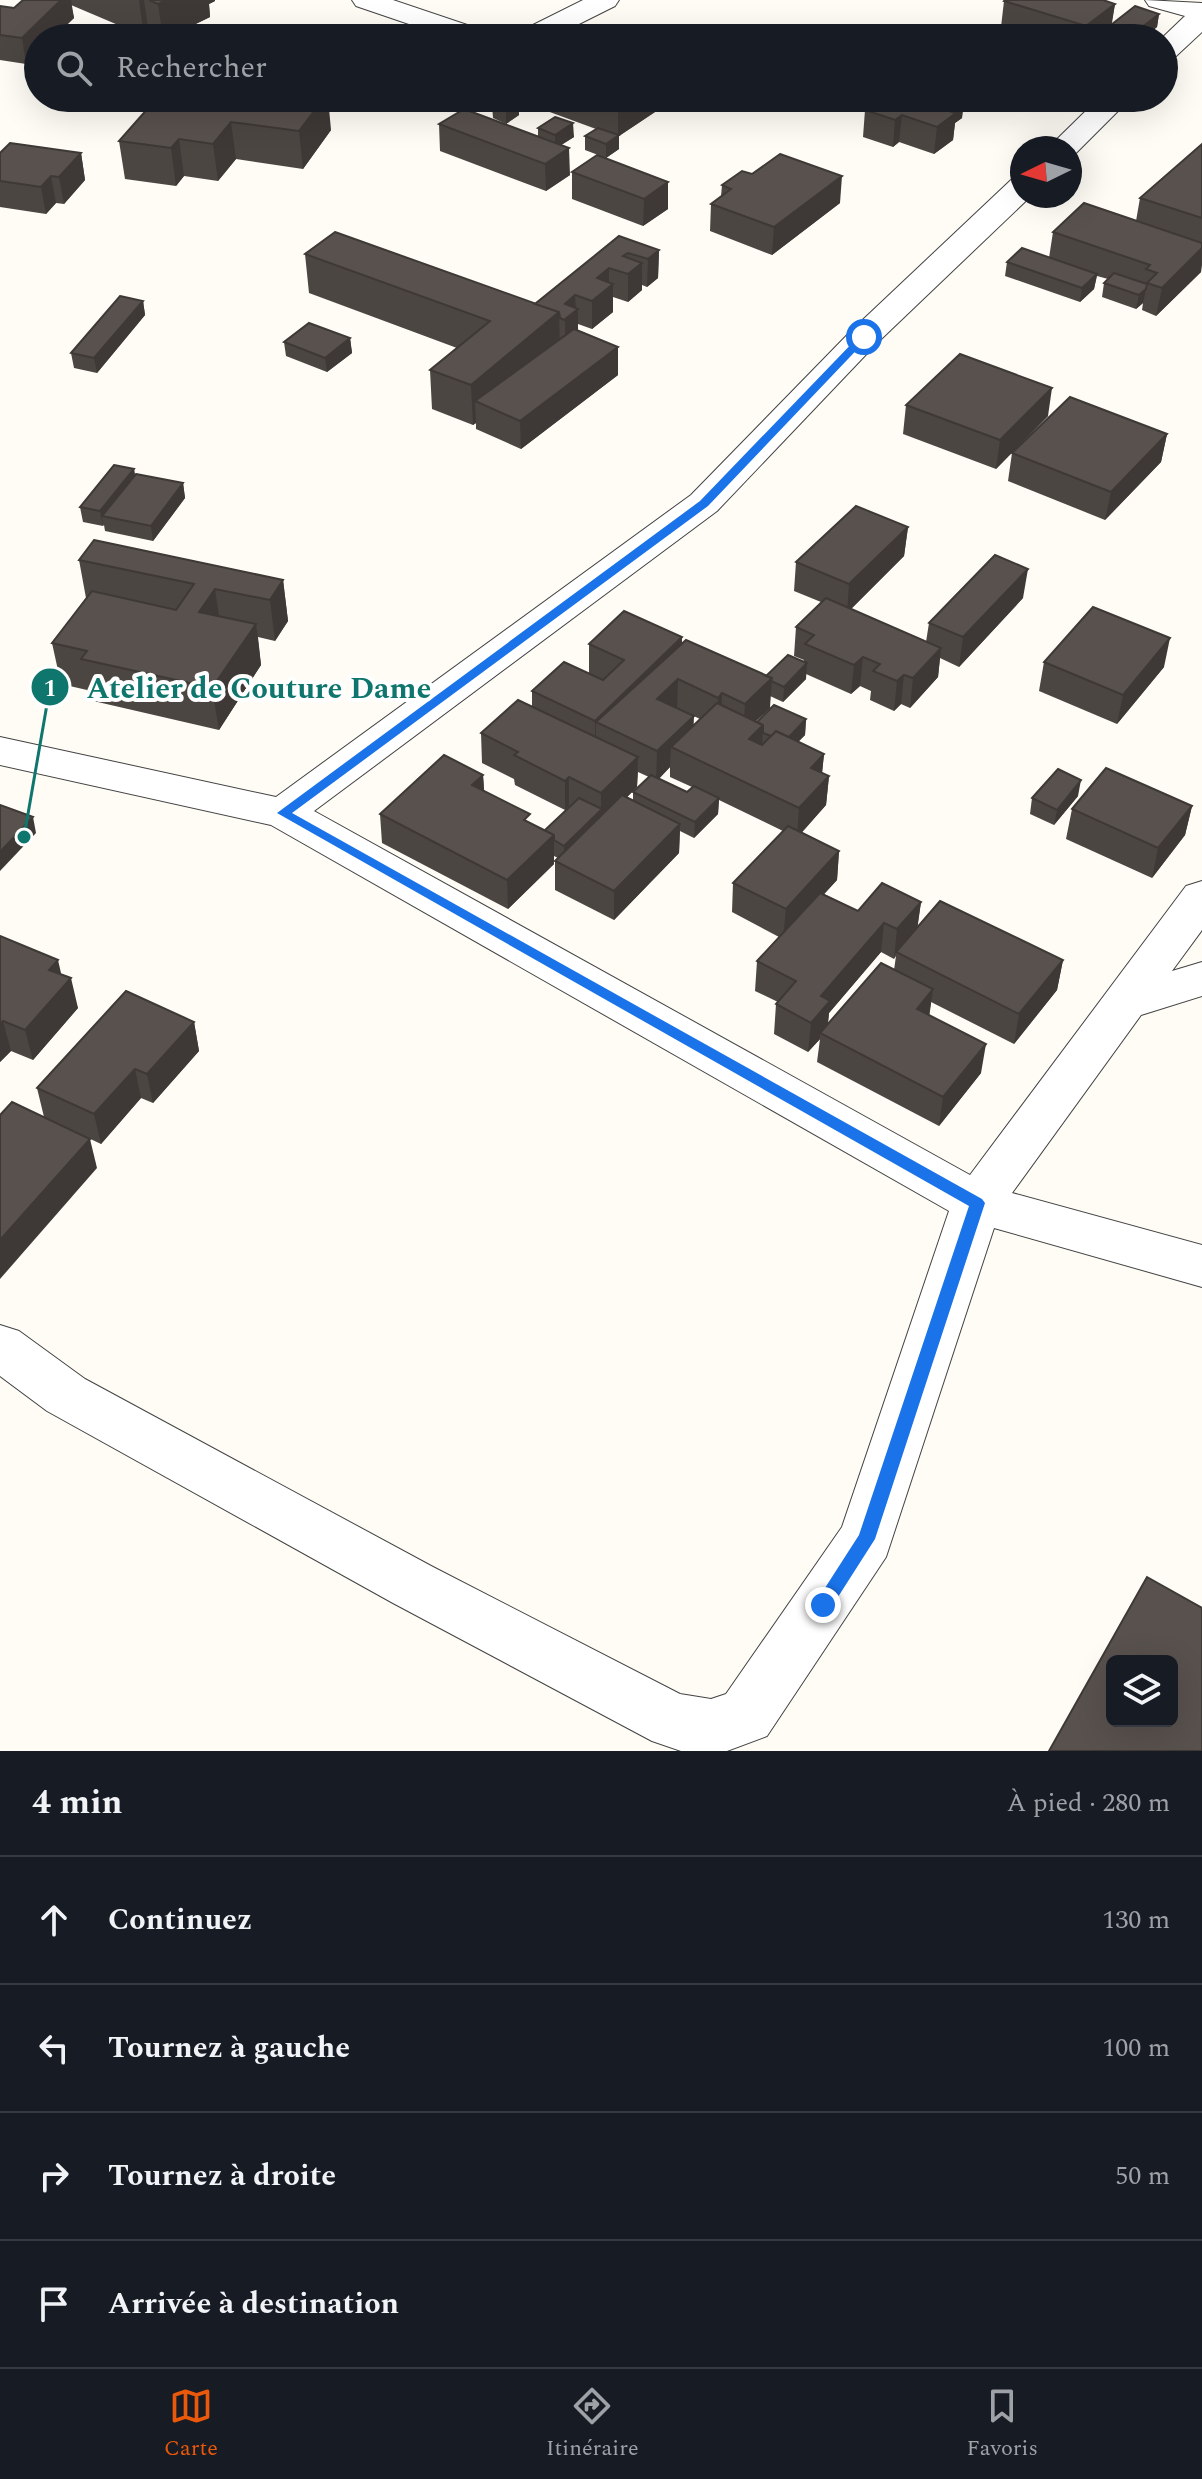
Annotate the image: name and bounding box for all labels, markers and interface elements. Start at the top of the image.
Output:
search box [24,24,1178,112]
text: Rechercher [116,45,267,91]
icon: search [52,46,96,90]
north arrow [1010,136,1082,208]
route start [846,319,882,355]
callout: Atelier de Couture Dame [30,660,447,714]
text: Atelier de Couture Dame [87,666,431,712]
text: 1 [43,671,57,707]
route end [805,1587,841,1623]
map controls [1106,1655,1178,1727]
button: layers [1106,1655,1178,1727]
text: 4 min [32,1777,122,1829]
text: À pied · 280 m [1007,1783,1170,1823]
text: Continuez [108,1897,252,1943]
icon: ahead [32,1898,76,1942]
text: 130 m [1102,1900,1170,1940]
text: Tournez à gauche [108,2025,350,2071]
icon: left [32,2026,76,2070]
text: 100 m [1102,2028,1170,2068]
text: Tournez à droite [108,2153,336,2199]
icon: right [32,2154,76,2198]
text: 50 m [1115,2156,1170,2196]
text: Arrivée à destination [108,2281,399,2327]
icon: arrive [32,2282,76,2326]
tab: Carte [164,2384,218,2465]
tab: Itinéraire [546,2384,639,2465]
tab: Favoris [967,2384,1038,2465]

